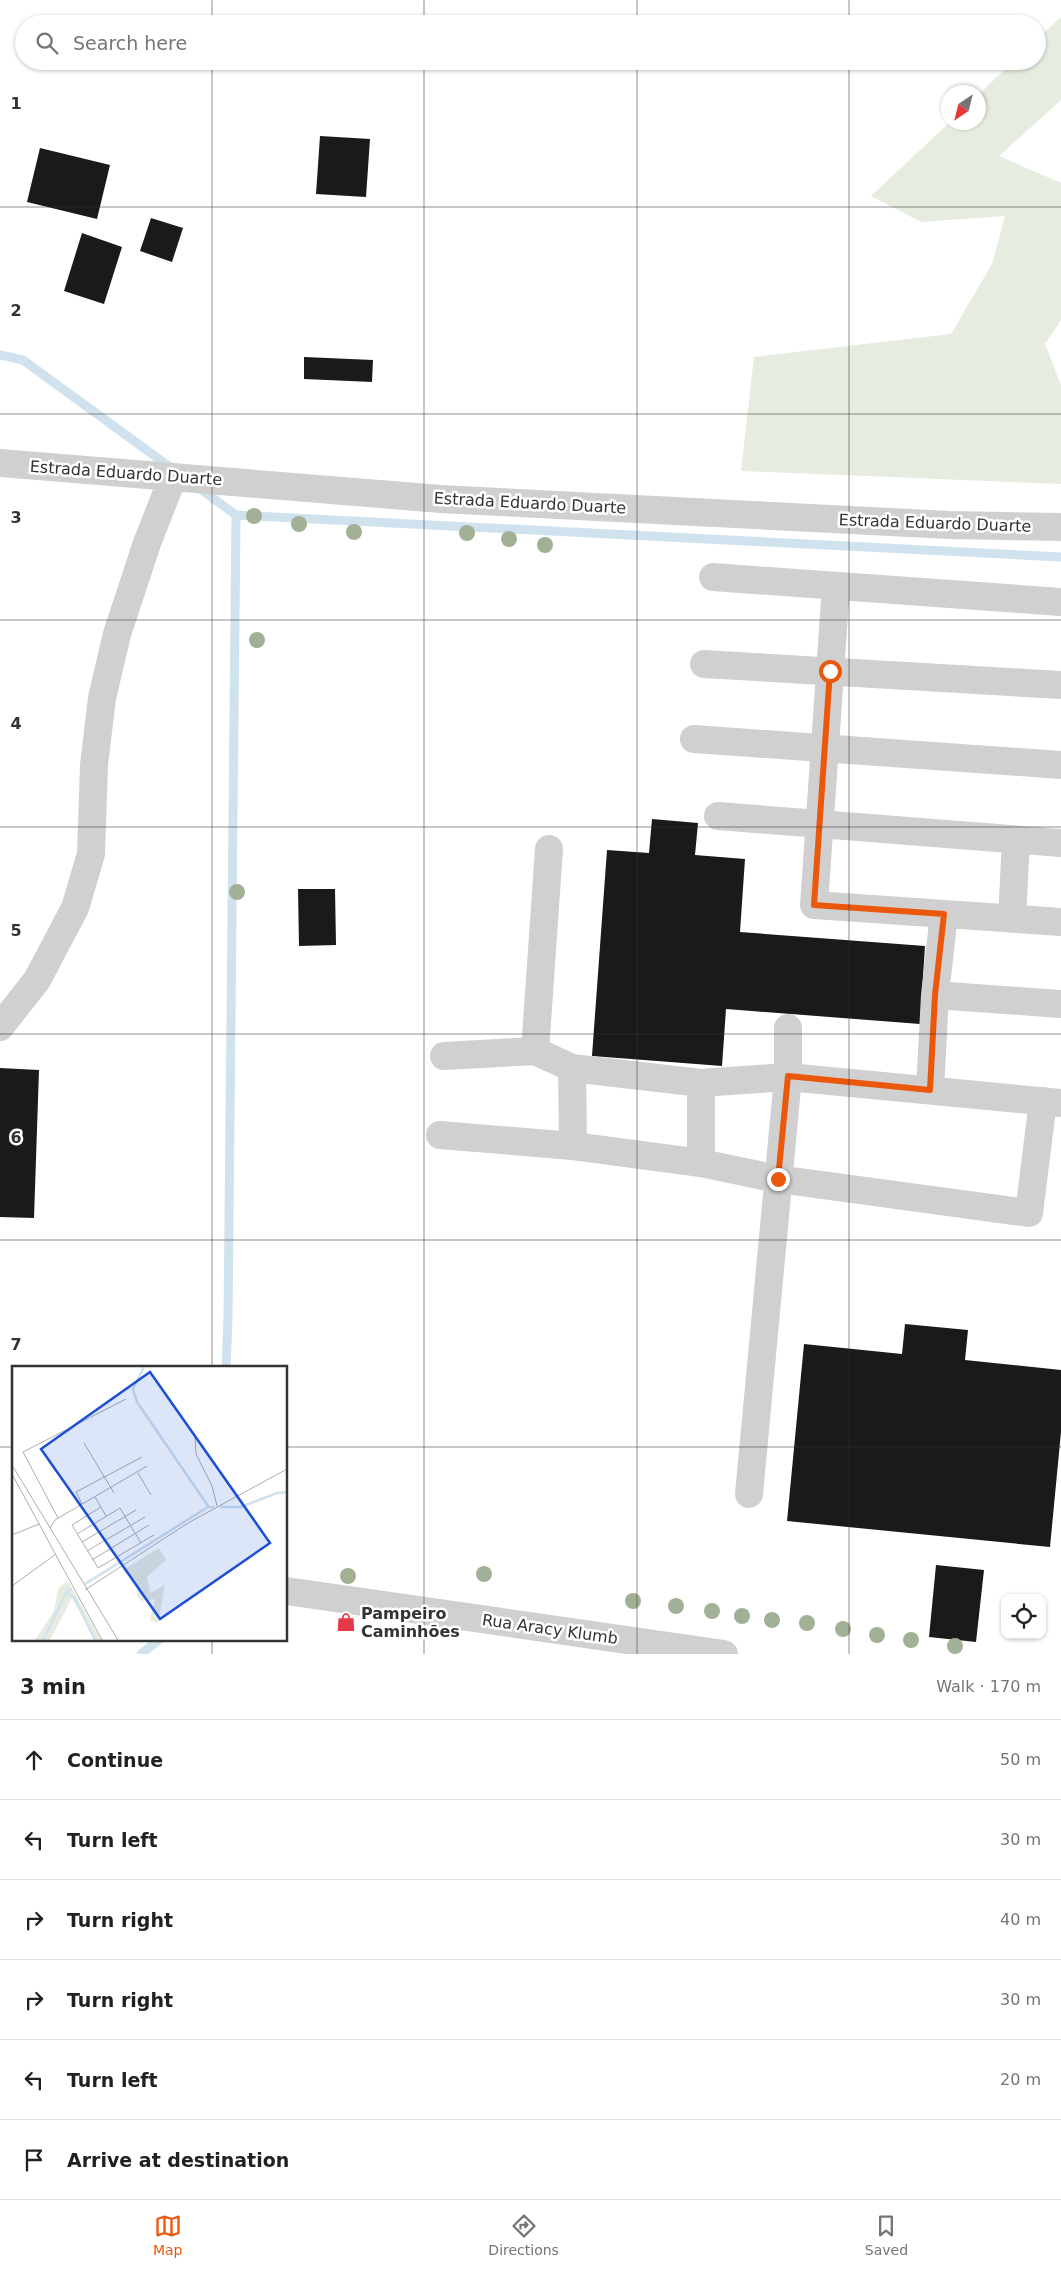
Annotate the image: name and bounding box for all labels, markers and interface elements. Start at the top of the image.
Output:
search box [15,15,1046,70]
icon: search [33,29,61,57]
text: Search here [73,32,187,54]
north arrow [941,85,986,130]
text: 1 [10,94,22,113]
text: 2 [10,301,22,320]
street label: Estrada Eduardo Duarte [29,457,223,489]
street label: Estrada Eduardo Duarte [433,488,627,518]
text: 3 [10,508,22,527]
street label: Estrada Eduardo Duarte [838,510,1032,536]
route start [819,660,842,683]
text: 4 [10,714,22,733]
text: 5 [10,921,22,940]
text: 6 [10,1128,22,1147]
route end [767,1168,790,1191]
text: 7 [10,1335,22,1354]
inset map [12,1366,288,1642]
map controls [1001,1594,1046,1639]
button: locate [1001,1594,1046,1639]
place label: Pampeiro Caminhões [361,1604,460,1641]
street label: Rua Aracy Klumb [481,1610,619,1648]
shop icon: Pampeiro Caminhões [335,1611,357,1633]
text: 3 min [20,1675,86,1699]
text: Walk · 170 m [936,1677,1041,1696]
icon: ahead [20,1746,48,1774]
text: Continue [67,1749,163,1771]
text: 50 m [1000,1750,1041,1769]
icon: left [20,1826,48,1854]
text: Turn left [67,1829,158,1851]
text: 30 m [1000,1830,1041,1849]
icon: right [20,1906,48,1934]
text: Turn right [67,1909,173,1931]
text: 40 m [1000,1910,1041,1929]
icon: right [20,1986,48,2014]
text: Turn right [67,1989,173,2011]
text: 30 m [1000,1990,1041,2009]
icon: left [20,2066,48,2094]
text: Turn left [67,2069,158,2091]
text: 20 m [1000,2070,1041,2089]
icon: arrive [20,2146,48,2174]
text: Arrive at destination [67,2149,289,2171]
tab: Map [153,2212,182,2258]
tab: Directions [488,2212,559,2258]
tab: Saved [865,2212,908,2258]

